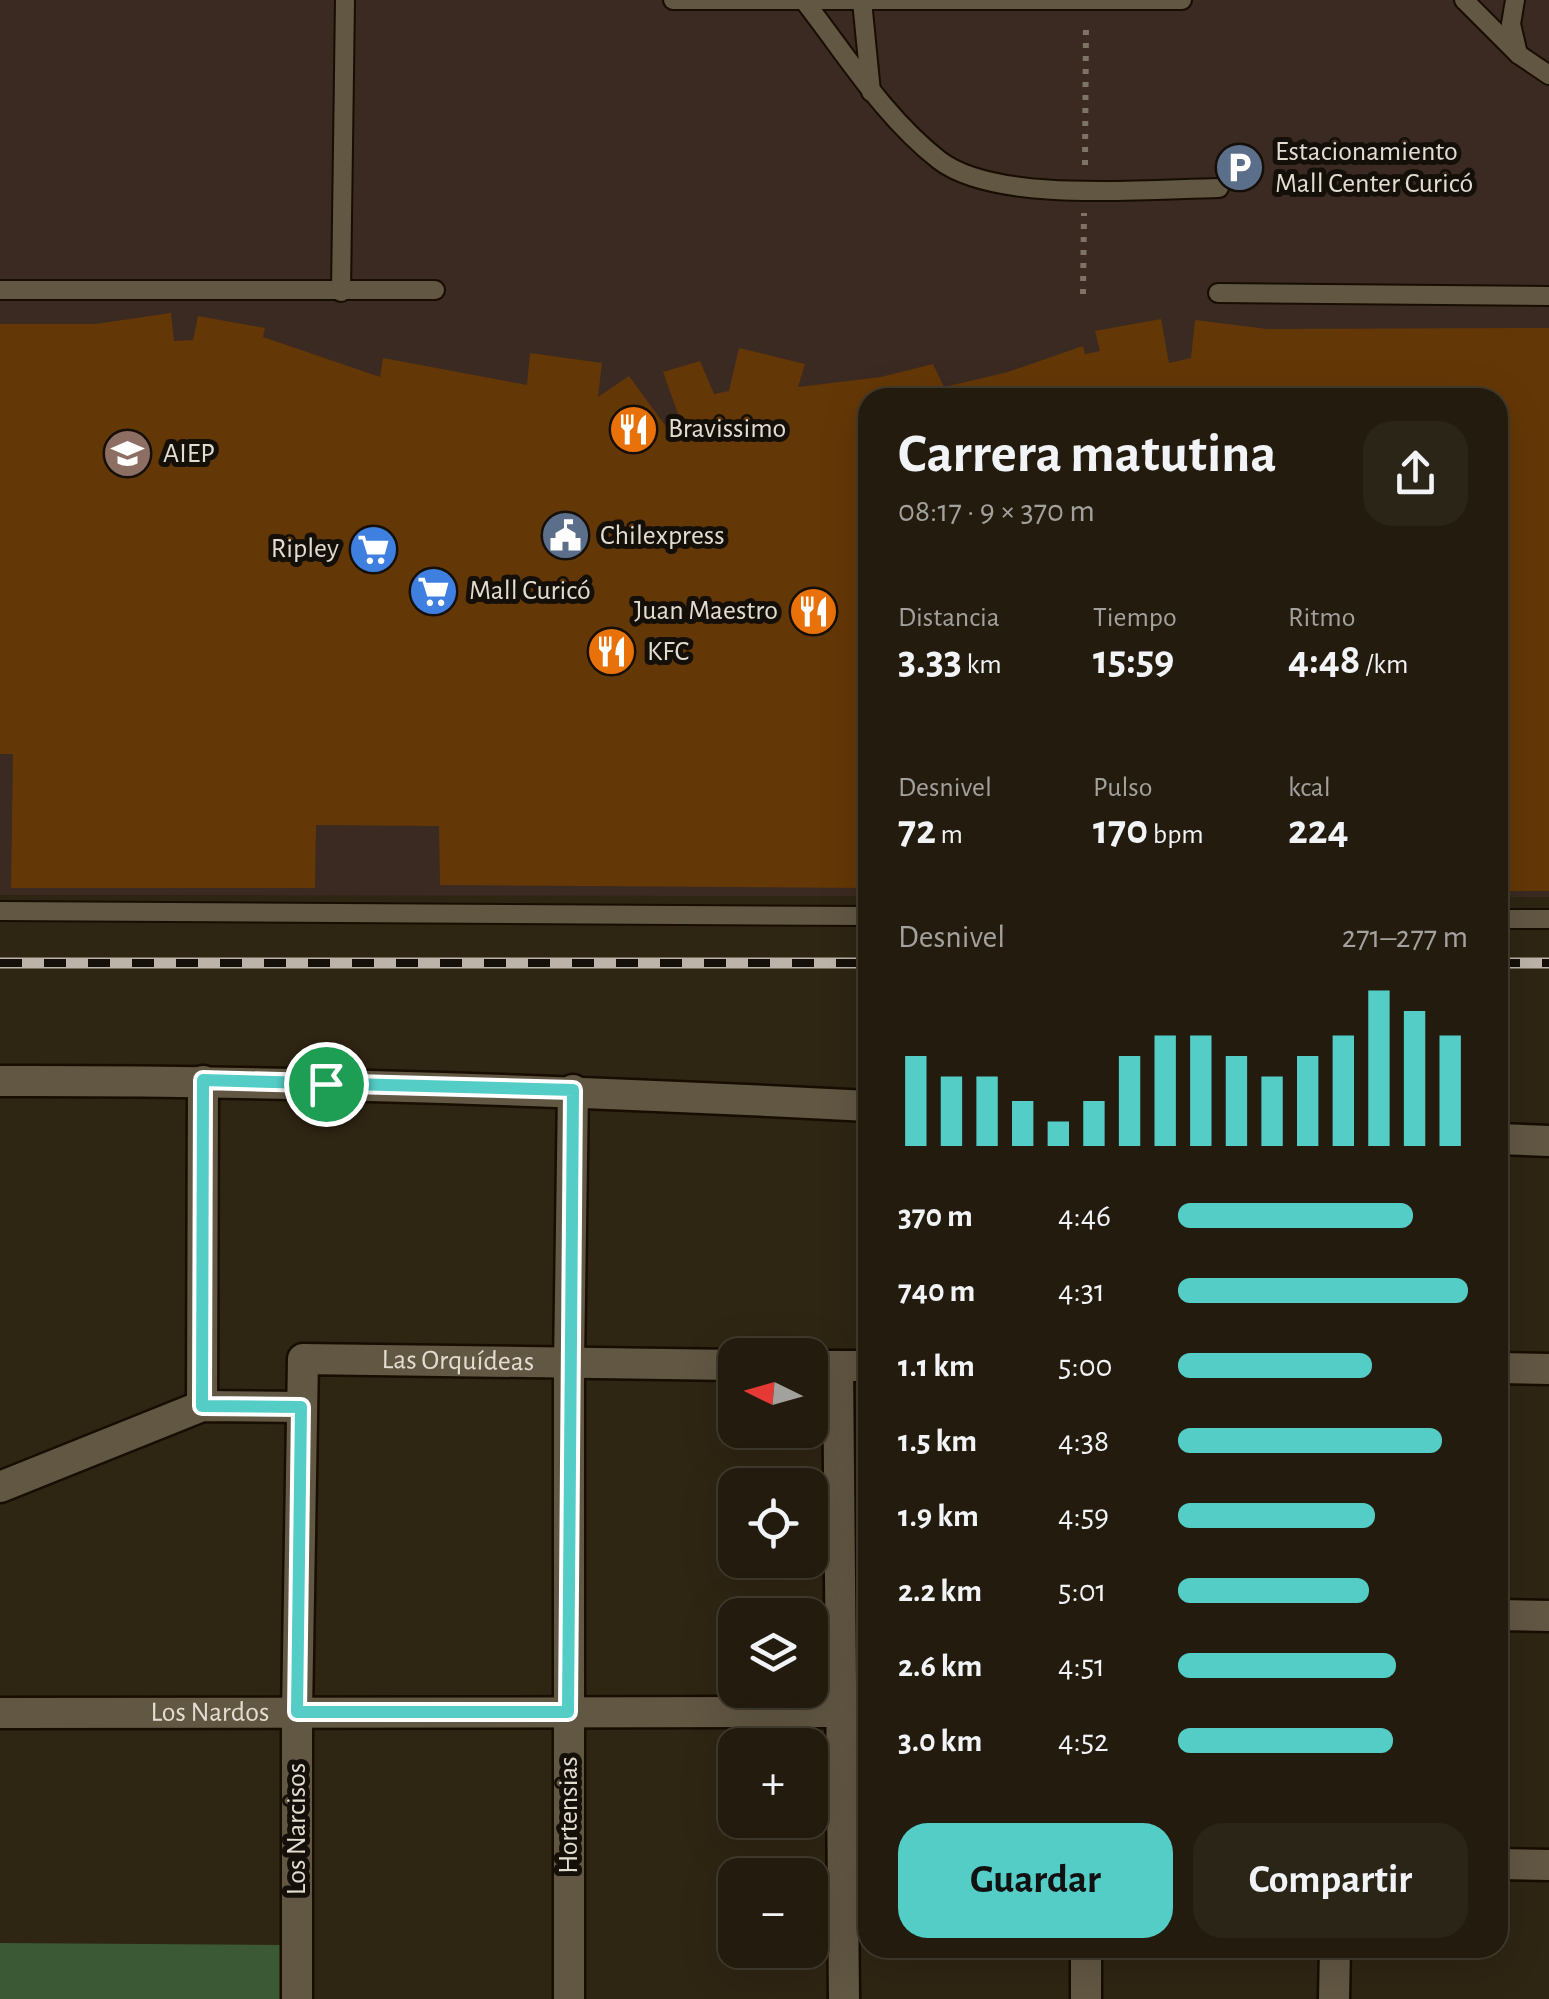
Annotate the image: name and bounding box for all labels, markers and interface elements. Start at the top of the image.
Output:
place label: Estacionamiento Mall Center Curicó [1275,138,1473,198]
parking icon: Estacionamiento Mall Center Curicó [1214,142,1266,194]
restaurant icon: Bravissimo [607,403,659,455]
place label: Bravissimo [668,415,786,443]
button: share [1363,421,1468,526]
text: Carrera matutina [898,427,1277,482]
school or university icon: AIEP [102,428,154,480]
place label: AIEP [163,440,215,468]
text: 08:17 · 9 × 370 m [898,495,1095,527]
public building icon: Chilexpress [539,510,591,562]
place label: Chilexpress [600,522,725,550]
supermarket icon: Ripley [348,523,400,575]
place label: Ripley [271,535,339,563]
supermarket icon: Mall Curicó [408,565,460,617]
place label: Mall Curicó [469,577,591,605]
restaurant icon: Juan Maestro [787,585,839,637]
place label: Juan Maestro [634,597,778,625]
text: Distancia [898,604,1000,632]
text: Tiempo [1093,604,1177,632]
text: Ritmo [1288,604,1355,632]
restaurant icon: KFC [586,626,638,678]
place label: KFC [647,638,689,666]
text: 3.33 [898,639,962,681]
text: 15:59 [1093,639,1174,681]
text: 4:48 [1288,639,1361,681]
text: km [962,651,1002,679]
text: /km [1361,651,1408,679]
text: Desnivel [898,774,992,802]
text: Pulso [1093,774,1152,802]
text: kcal [1288,774,1331,802]
text: 72 [898,809,936,851]
text: 170 [1093,809,1148,851]
text: 224 [1288,809,1349,851]
text: m [936,821,963,849]
text: bpm [1148,821,1204,849]
text: Desnivel [898,921,1005,953]
text: 271–277 m [1342,921,1468,953]
pin [284,1042,369,1127]
icon: arrive [299,1057,354,1112]
text: 370 m [898,1200,973,1232]
text: 4:46 [1058,1200,1111,1232]
text: 740 m [898,1275,975,1307]
text: 4:31 [1058,1275,1105,1307]
north arrow [718,1338,828,1448]
map controls [718,1338,828,1968]
street label: Las Orquídeas [381,1346,534,1376]
text: 1.1 km [898,1350,975,1382]
text: 5:00 [1058,1350,1113,1382]
text: 1.5 km [898,1425,977,1457]
text: 4:38 [1058,1425,1109,1457]
button: locate [718,1468,828,1578]
text: 1.9 km [898,1500,979,1532]
text: 4:59 [1058,1500,1109,1532]
text: 2.2 km [898,1575,982,1607]
text: 5:01 [1058,1575,1107,1607]
button: layers [718,1598,828,1708]
text: 2.6 km [898,1650,982,1682]
text: 4:51 [1058,1650,1105,1682]
street label: Los Nardos [151,1699,269,1727]
text: 3.0 km [898,1725,982,1757]
text: 4:52 [1058,1725,1109,1757]
button: + [718,1728,828,1838]
street label: Hortensias [555,1756,583,1874]
street label: Los Narcisos [283,1763,311,1895]
button: Guardar [898,1823,1173,1938]
button: Compartir [1193,1823,1468,1938]
button: − [718,1858,828,1968]

